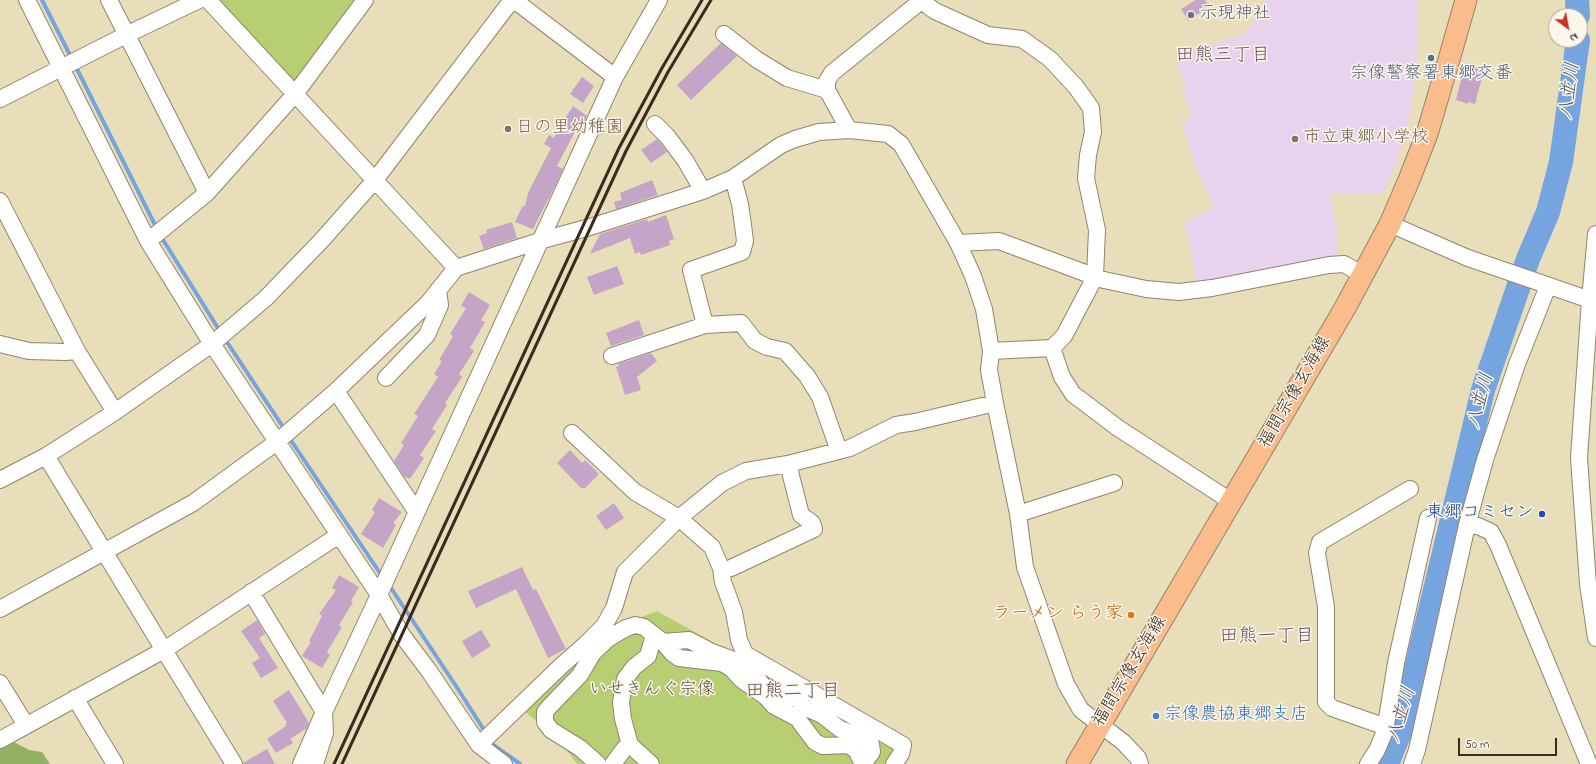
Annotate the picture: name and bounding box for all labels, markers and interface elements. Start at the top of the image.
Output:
place label: 示現神社 [1199,4,1271,26]
north arrow [1548,8,1588,48]
marker: 示現神社 [1186,10,1196,20]
text: N [1566,29,1581,46]
district label: 田熊三丁目 [1176,46,1270,68]
marker: 宗像警察署東郷交番 [1426,53,1436,63]
water label: 八並川 [1556,61,1586,121]
place label: 宗像警察署東郷交番 [1350,64,1512,86]
place label: 日の里幼稚園 [516,118,624,140]
marker: 日の里幼稚園 [503,124,513,134]
place label: 市立東郷小学校 [1303,128,1429,150]
marker: 市立東郷小学校 [1290,134,1300,144]
street label: 福間宗像玄海線 [1255,333,1337,453]
water label: 八並川 [1464,371,1500,431]
place label: 東郷コミセン [1426,503,1534,525]
marker: 東郷コミセン [1537,509,1547,519]
place label: ラーメン らう家 [993,604,1123,626]
marker: ラーメン らう家 [1126,610,1136,620]
street label: 福間宗像玄海線 [1089,612,1173,732]
district label: 田熊一丁目 [1220,627,1314,649]
park label: いせきんぐ宗像 [589,680,715,702]
district label: 田熊二丁目 [746,682,840,704]
water label: 八並川 [1384,684,1422,746]
place label: 宗像農協東郷支店 [1164,705,1308,727]
marker: 宗像農協東郷支店 [1151,711,1161,721]
scale bar [1460,730,1559,756]
text: 50 m [1465,736,1489,754]

